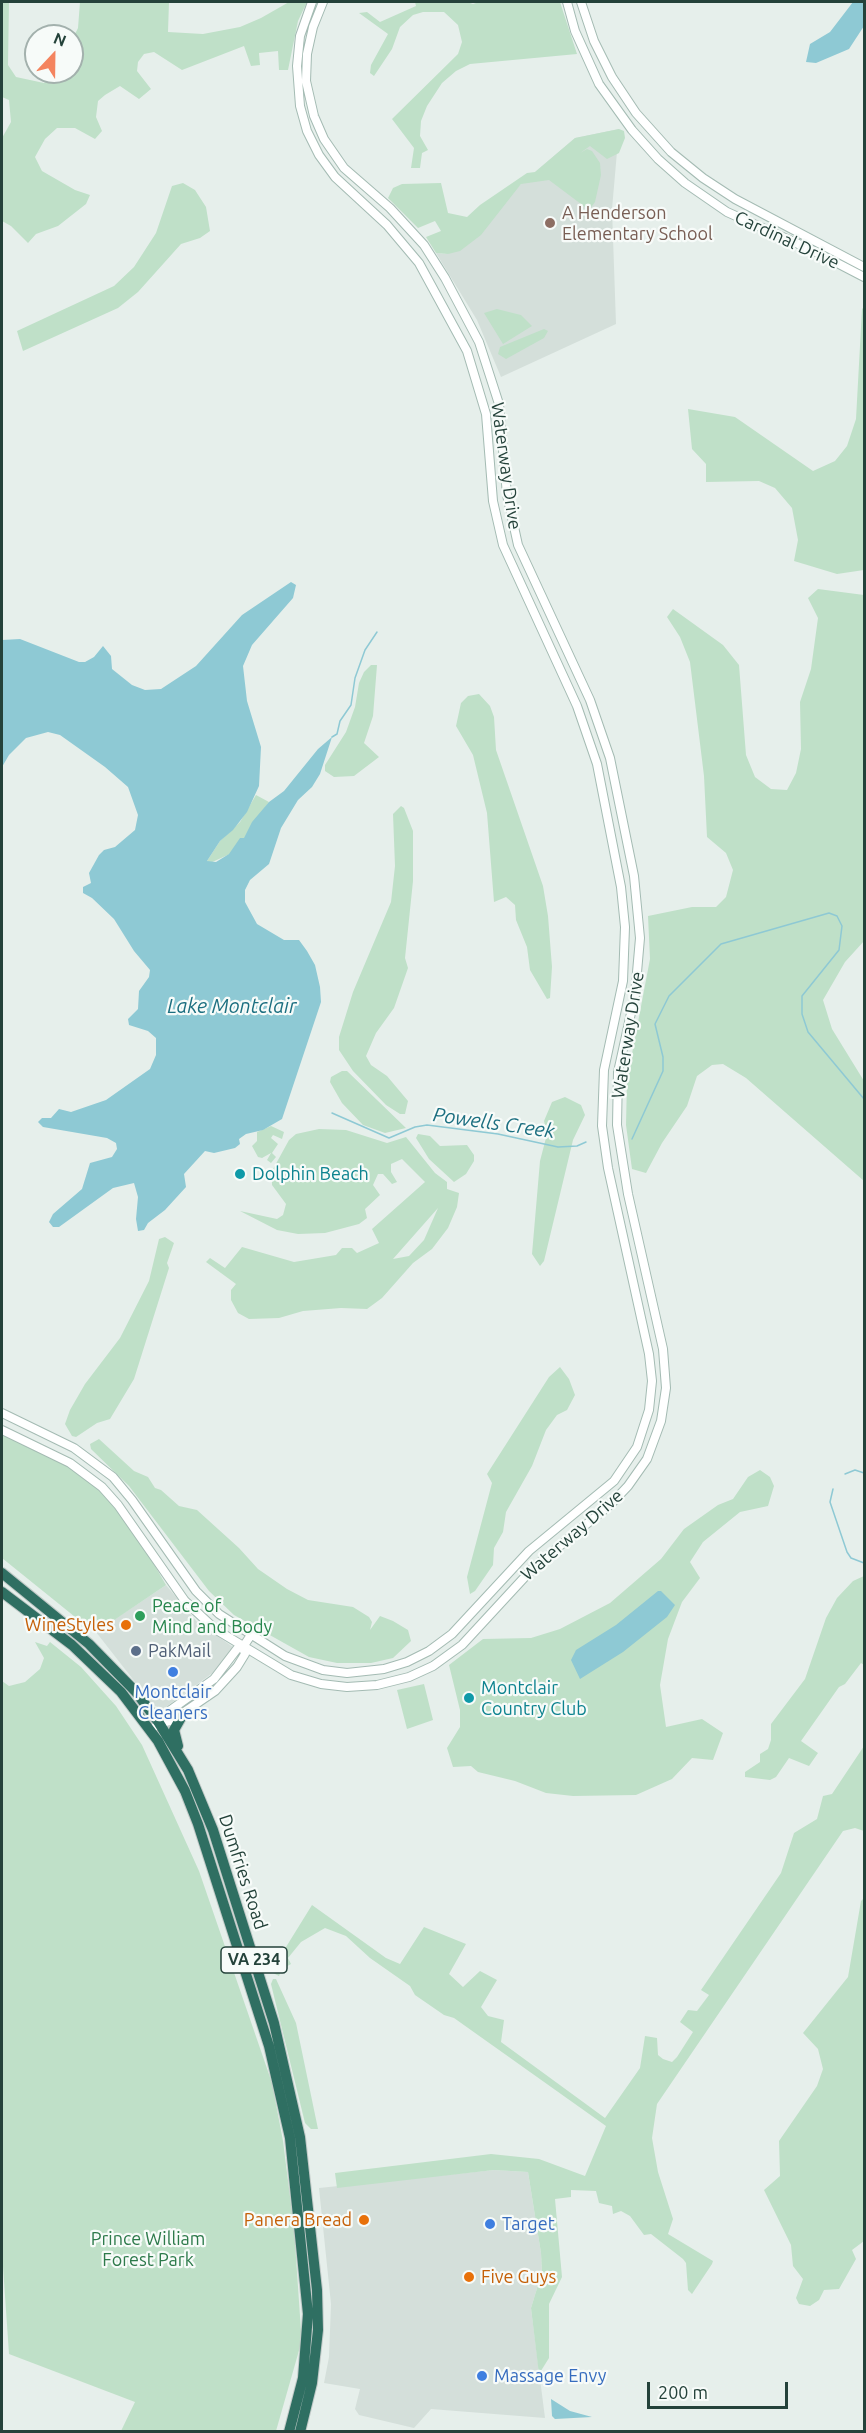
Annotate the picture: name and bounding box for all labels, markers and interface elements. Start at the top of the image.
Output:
north arrow [24,24,84,84]
text: N [51,29,69,50]
place label: A Henderson Elementary School [562,202,713,244]
street label: Cardinal Drive [731,206,843,274]
marker: A Henderson Elementary School [543,216,557,230]
street label: Waterway Drive [486,401,526,531]
street label: Waterway Drive [607,970,649,1100]
water label: Lake Montclair [167,994,297,1018]
water label: Powells Creek [431,1103,557,1143]
place label: Dolphin Beach [252,1163,369,1185]
marker: Dolphin Beach [233,1167,247,1181]
street label: Waterway Drive [517,1485,627,1585]
place label: Peace of Mind and Body [152,1595,272,1638]
marker: Peace of Mind and Body [133,1609,147,1623]
place label: WineStyles [25,1614,114,1636]
marker: WineStyles [119,1618,133,1632]
place label: PakMail [148,1640,211,1662]
marker: PakMail [129,1644,143,1658]
marker: Montclair Cleaners [166,1665,180,1679]
place label: Montclair Country Club [481,1677,587,1720]
place label: Montclair Cleaners [134,1681,212,1724]
marker: Montclair Country Club [462,1691,476,1705]
street label: Dumfries Road [214,1812,272,1932]
road number: VA 234 [221,1947,287,1973]
place label: Panera Bread [244,2209,352,2231]
marker: Panera Bread [357,2213,371,2227]
place label: Target [502,2213,555,2235]
marker: Target [483,2217,497,2231]
park label: Prince William Forest Park [91,2228,205,2270]
place label: Five Guys [481,2266,556,2288]
marker: Five Guys [462,2270,476,2284]
place label: Massage Envy [494,2365,606,2387]
marker: Massage Envy [475,2369,489,2383]
scale bar [650,2370,791,2408]
text: 200 m [658,2382,708,2402]

